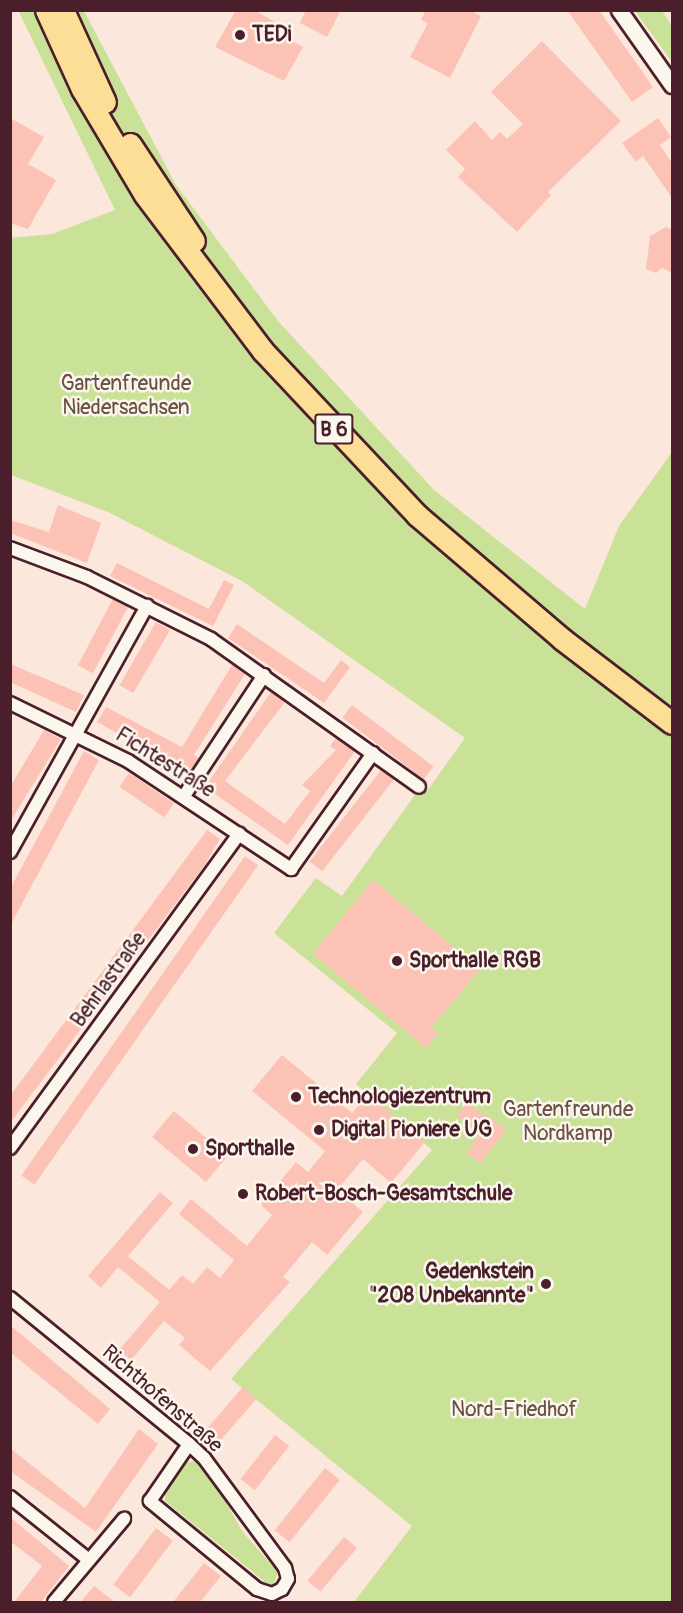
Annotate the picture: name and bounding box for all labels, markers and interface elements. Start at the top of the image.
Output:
place label: TEDi [252,22,291,48]
marker: TEDi [233,28,247,42]
park label: Gartenfreunde Niedersachsen [61,371,191,421]
road number: B 6 [313,412,355,446]
street label: Fichtestraße [111,722,219,804]
street label: Behrlastraße [66,928,152,1032]
place label: Sporthalle RGB [409,948,541,974]
marker: Sporthalle RGB [390,954,404,968]
place label: Technologiezentrum [308,1084,491,1110]
marker: Technologiezentrum [289,1090,303,1104]
park label: Gartenfreunde Nordkamp [503,1097,633,1147]
place label: Digital Pioniere UG [331,1117,492,1143]
marker: Digital Pioniere UG [312,1123,326,1137]
place label: Sporthalle [205,1136,294,1162]
marker: Sporthalle [186,1142,200,1156]
place label: Robert-Bosch-Gesamtschule [255,1181,512,1207]
marker: Robert-Bosch-Gesamtschule [236,1187,250,1201]
place label: Gedenkstein "208 Unbekannte" [369,1259,534,1309]
marker: Gedenkstein "208 Unbekannte" [539,1277,553,1291]
street label: Richthofenstraße [97,1340,227,1458]
park label: Nord-Friedhof [451,1397,577,1423]

